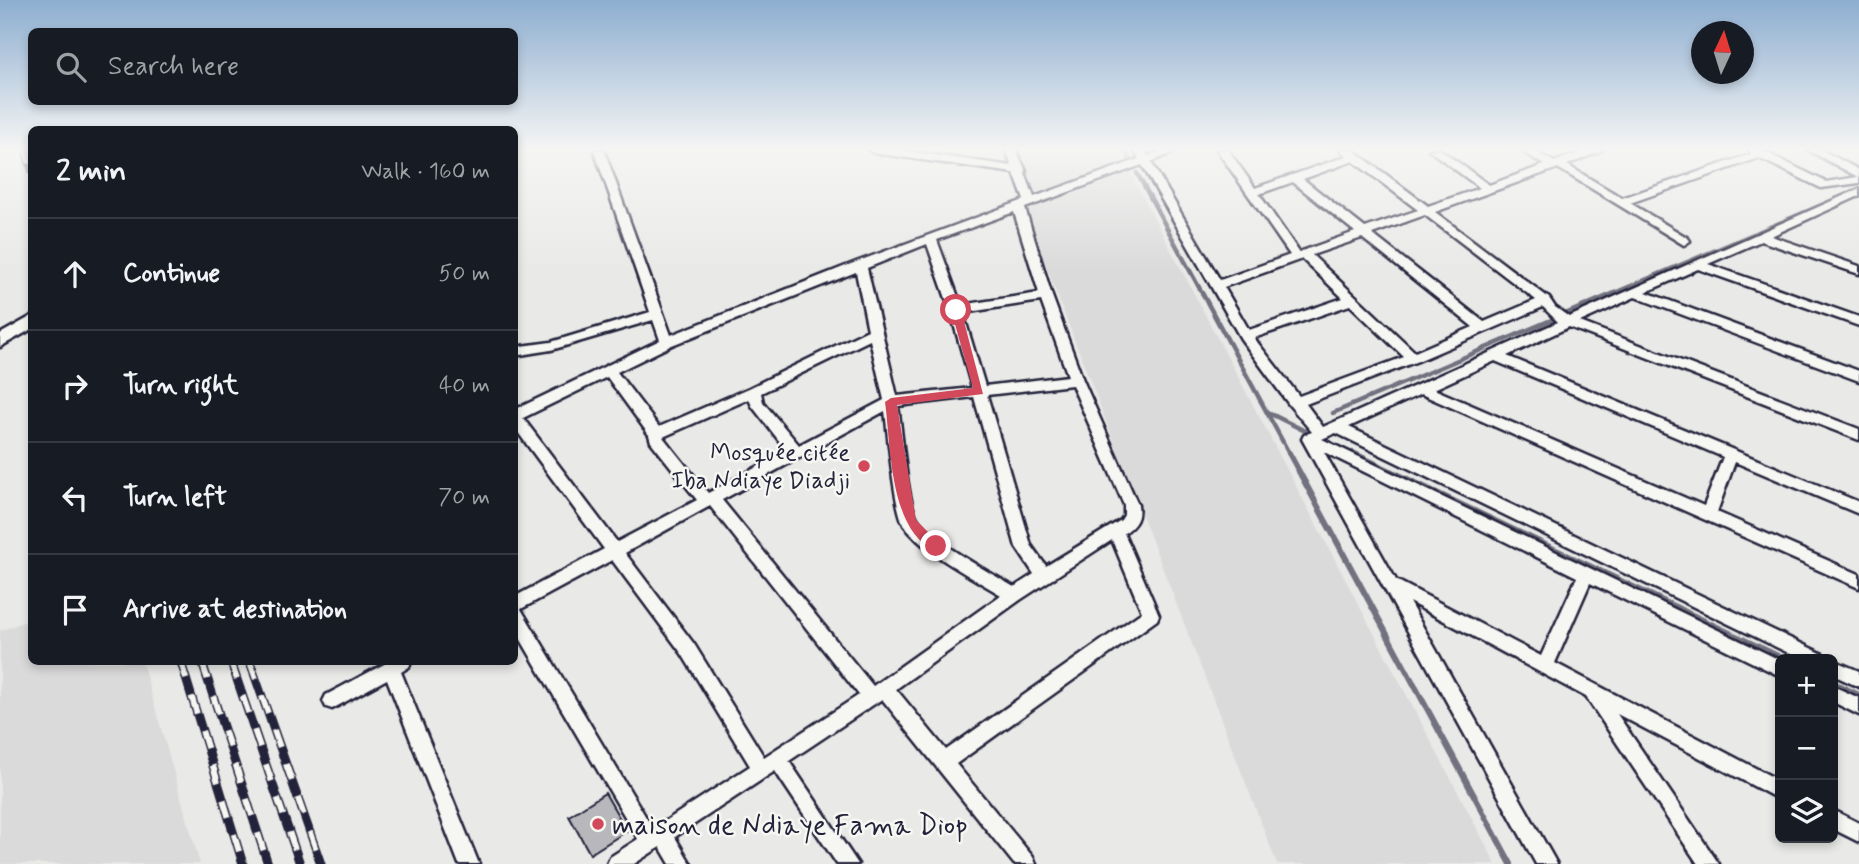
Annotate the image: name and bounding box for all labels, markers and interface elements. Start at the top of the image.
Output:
north arrow [1691,21,1754,84]
search box [28,28,518,105]
icon: search [52,48,90,86]
text: Search here [108,50,239,84]
text: 2 min [56,152,126,191]
text: Walk · 160 m [361,157,490,187]
icon: ahead [56,255,94,293]
text: Continue [123,257,220,291]
text: 50 m [439,259,490,289]
route start [940,294,971,325]
icon: right [56,367,94,405]
text: Turn right [123,369,239,403]
text: 40 m [439,371,490,401]
place label: Mosquée citée Iba Ndiaye Diadji [671,438,850,497]
marker: Mosquée citée Iba Ndiaye Diadji [856,458,872,474]
icon: left [56,479,94,517]
text: Turn left [123,481,227,515]
text: 70 m [438,483,490,513]
route end [920,530,951,561]
icon: arrive [56,591,94,629]
text: Arrive at destination [123,593,347,627]
map controls [1775,654,1838,843]
button: + [1775,654,1838,717]
button: − [1775,717,1838,780]
button: layers [1775,780,1838,843]
place label: maison de Ndiaye Fama Diop [612,808,968,845]
marker: maison de Ndiaye Fama Diop [590,816,606,832]

